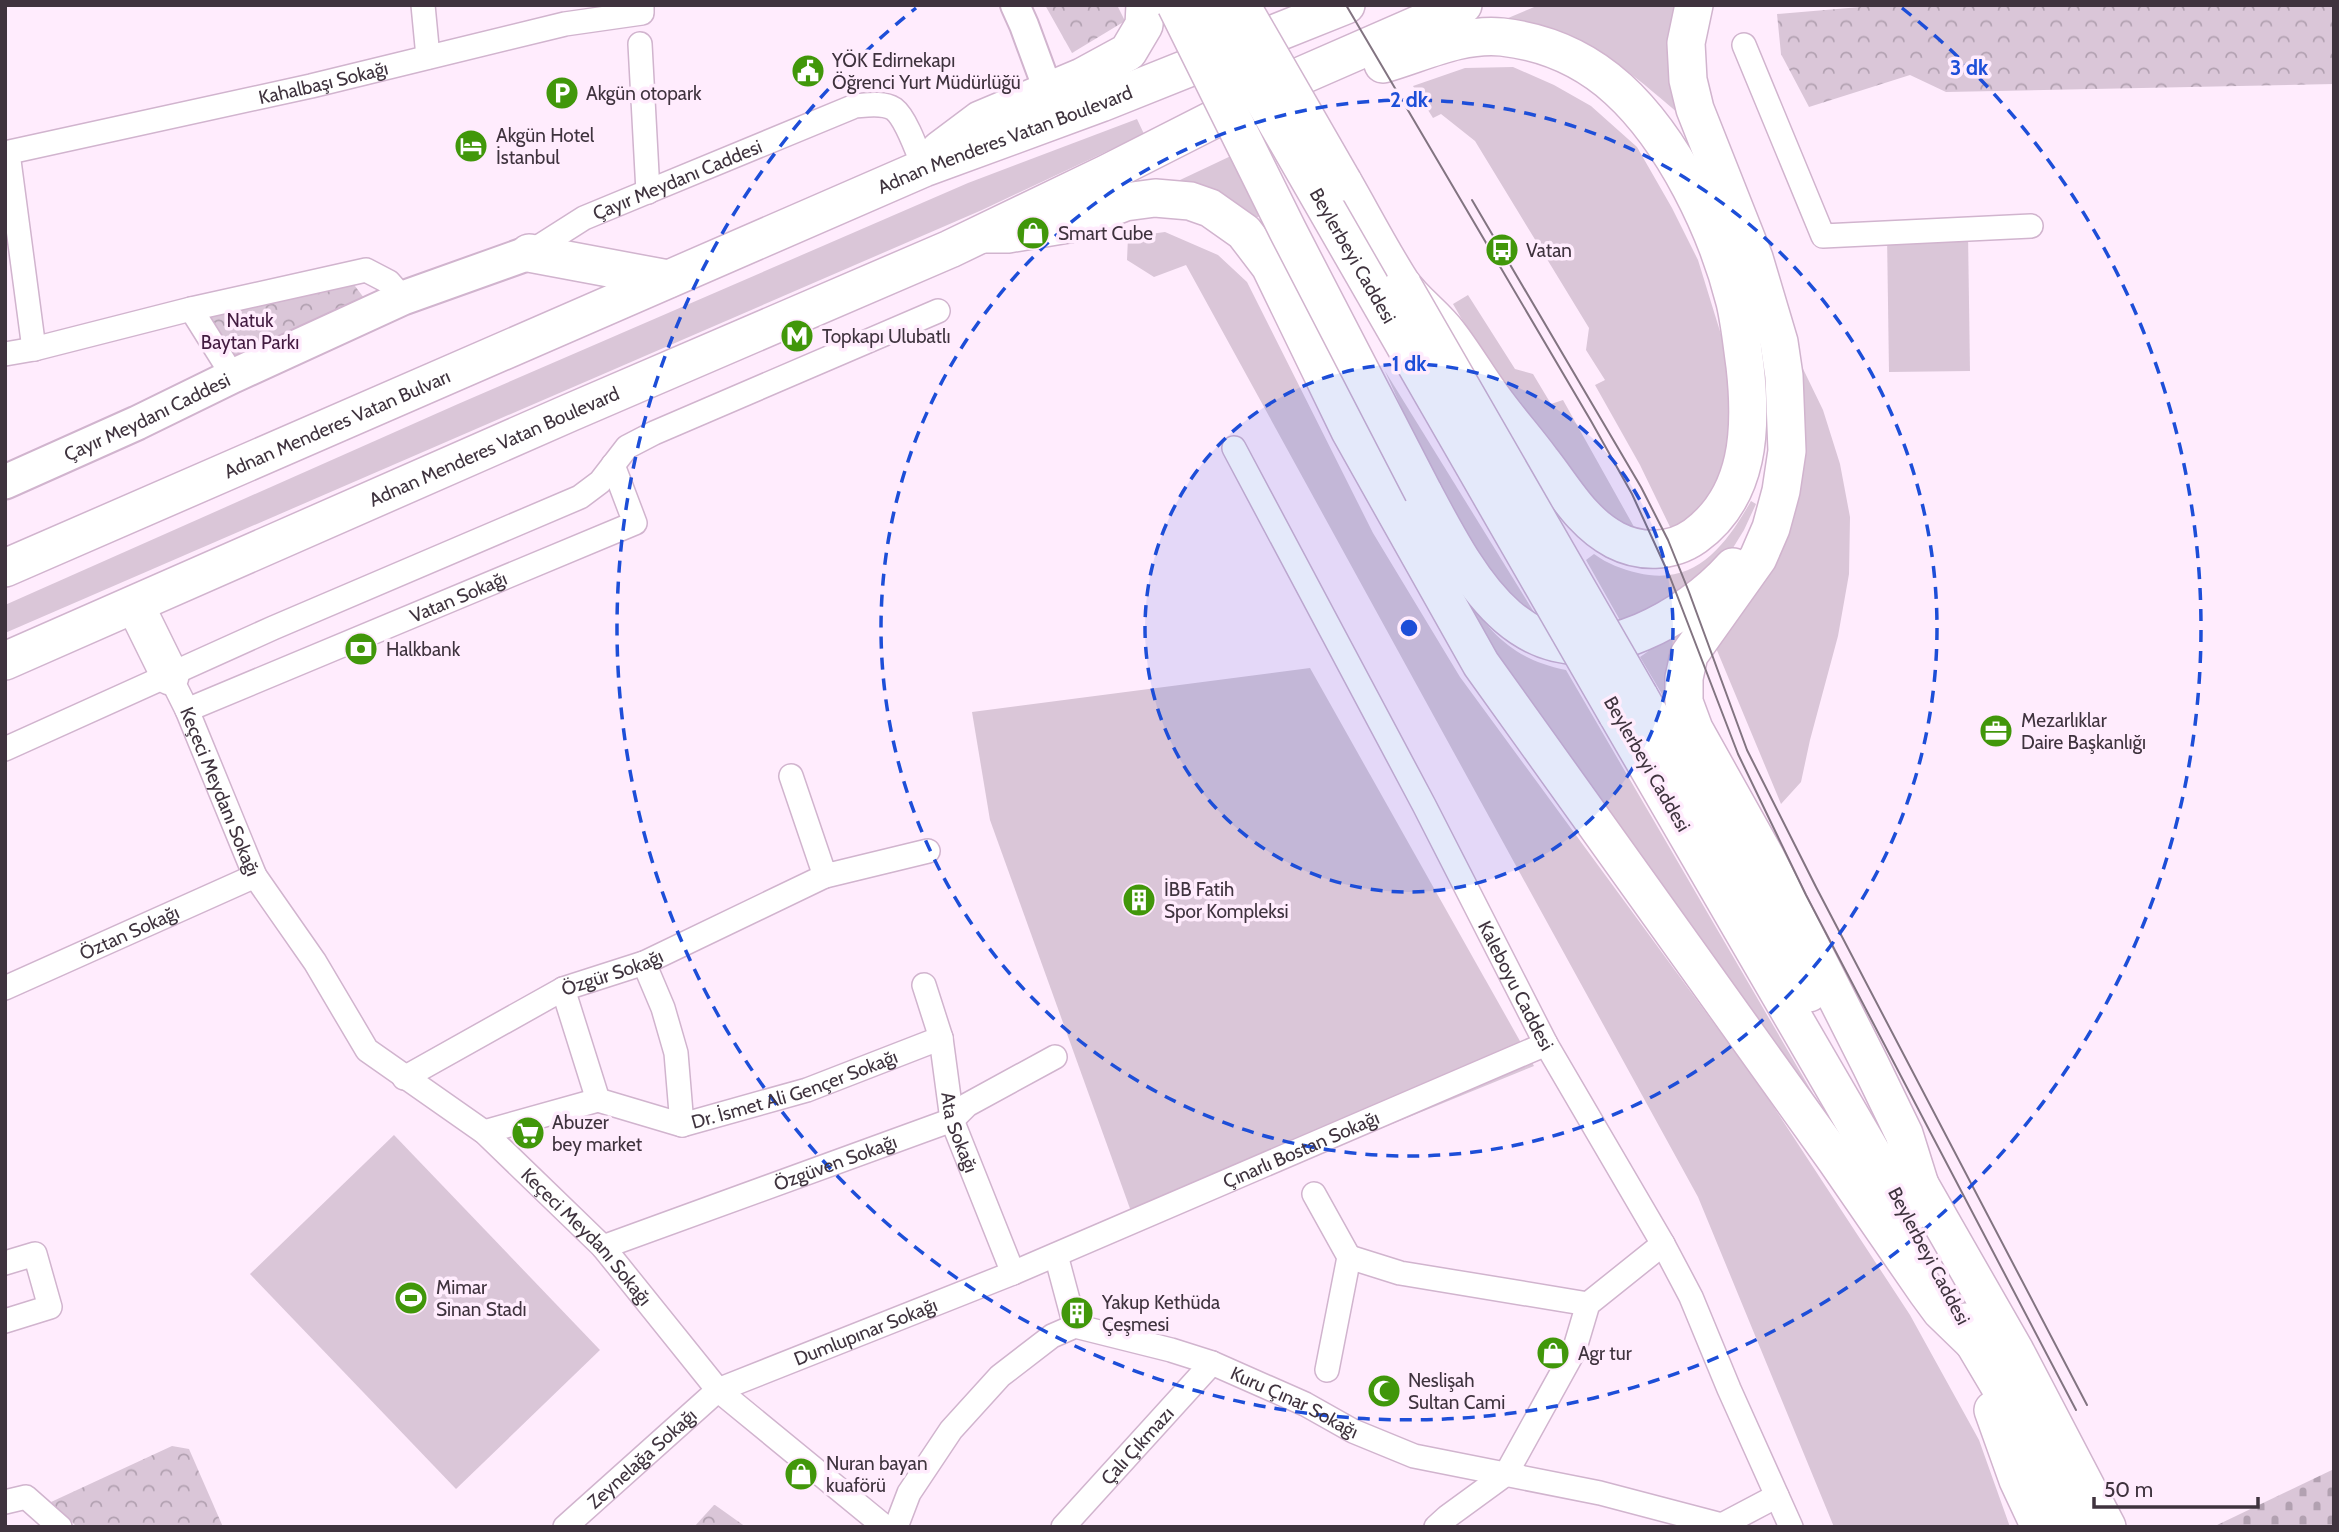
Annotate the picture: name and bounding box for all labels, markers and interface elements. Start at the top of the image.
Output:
place label: YÖK Edirnekapı Öğrenci Yurt Müdürlüğü [831,49,1021,94]
public building icon: YÖK Edirnekapı Öğrenci Yurt Müdürlüğü [789,52,827,90]
text: 3 dk [1950,55,1989,80]
street label: Kahalbaşı Sokağı [256,56,390,109]
parking icon: Akgün otopark [543,74,581,112]
street label: Adnan Menderes Vatan Boulevard [874,80,1136,198]
place label: Akgün otopark [586,82,702,105]
text: 2 dk [1390,87,1429,112]
place label: Akgün Hotel İstanbul [496,124,595,169]
hotel icon: Akgün Hotel İstanbul [452,127,490,165]
street label: Çayır Meydanı Caddesi [589,134,765,225]
street label: Beylerbeyi Caddesi [1305,184,1401,327]
shop icon: Smart Cube [1014,214,1052,252]
place label: Smart Cube [1058,222,1153,245]
bus stop icon: Vatan [1483,231,1521,269]
place label: Vatan [1526,239,1572,262]
park label: Natuk Baytan Parkı [201,309,299,354]
metro station icon: Topkapı Ulubatlı [778,317,816,355]
place label: Topkapı Ulubatlı [822,325,950,348]
text: 1 dk [1392,351,1427,376]
street label: Adnan Menderes Vatan Bulvarı [220,364,454,483]
street label: Çayır Meydanı Caddesi [60,368,234,466]
street label: Adnan Menderes Vatan Boulevard [365,381,623,511]
street label: Vatan Sokağı [406,566,510,627]
centre of rings [1397,616,1421,640]
bank icon: Halkbank [342,630,380,668]
place label: Halkbank [386,638,461,661]
street label: Beylerbeyi Caddesi [1599,692,1695,836]
street label: Keçeci Meydanı Sokağı [176,704,265,879]
place label: Mezarlıklar Daire Başkanlığı [2021,709,2146,754]
office icon: Mezarlıklar Daire Başkanlığı [1977,712,2015,750]
place label: İBB Fatih Spor Kompleksi [1164,878,1289,923]
building icon: İBB Fatih Spor Kompleksi [1120,881,1158,919]
street label: Öztan Sokağı [76,900,182,965]
street label: Kaleboyu Caddesi [1474,917,1559,1054]
street label: Özgür Sokağı [558,944,667,1000]
street label: Dr. İsmet Ali Gençer Sokağı [689,1045,901,1133]
street label: Ata Sokağı [937,1091,983,1176]
street label: Çınarlı Bostan Sokağı [1219,1106,1382,1193]
place label: Abuzer bey market [552,1111,643,1156]
supermarket icon: Abuzer bey market [509,1114,547,1152]
street label: Özgüven Sokağı [770,1130,900,1195]
street label: Keçeci Meydanı Sokağı [517,1163,657,1310]
street label: Beylerbeyi Caddesi [1883,1183,1975,1329]
place label: Mimar Sinan Stadı [436,1276,527,1321]
sports icon: Mimar Sinan Stadı [392,1279,430,1317]
place label: Yakup Kethüda Çeşmesi [1101,1291,1220,1336]
street label: Dumlupınar Sokağı [791,1293,940,1370]
building icon: Yakup Kethüda Çeşmesi [1058,1294,1096,1332]
shop icon: Agr tur [1534,1334,1572,1372]
place label: Agr tur [1578,1342,1632,1365]
street label: Kuru Çınar Sokağı [1227,1361,1361,1443]
place label: Neslişah Sultan Cami [1408,1369,1505,1414]
mosque icon: Neslişah Sultan Cami [1365,1372,1403,1410]
street label: Çalı Çıkmazı [1096,1402,1178,1489]
street label: Zeynelağa Sokağı [582,1403,701,1513]
place label: Nuran bayan kuaförü [826,1452,928,1497]
shop icon: Nuran bayan kuaförü [782,1455,820,1493]
scale bar [2094,1466,2258,1510]
text: 50 m [2104,1477,2153,1502]

